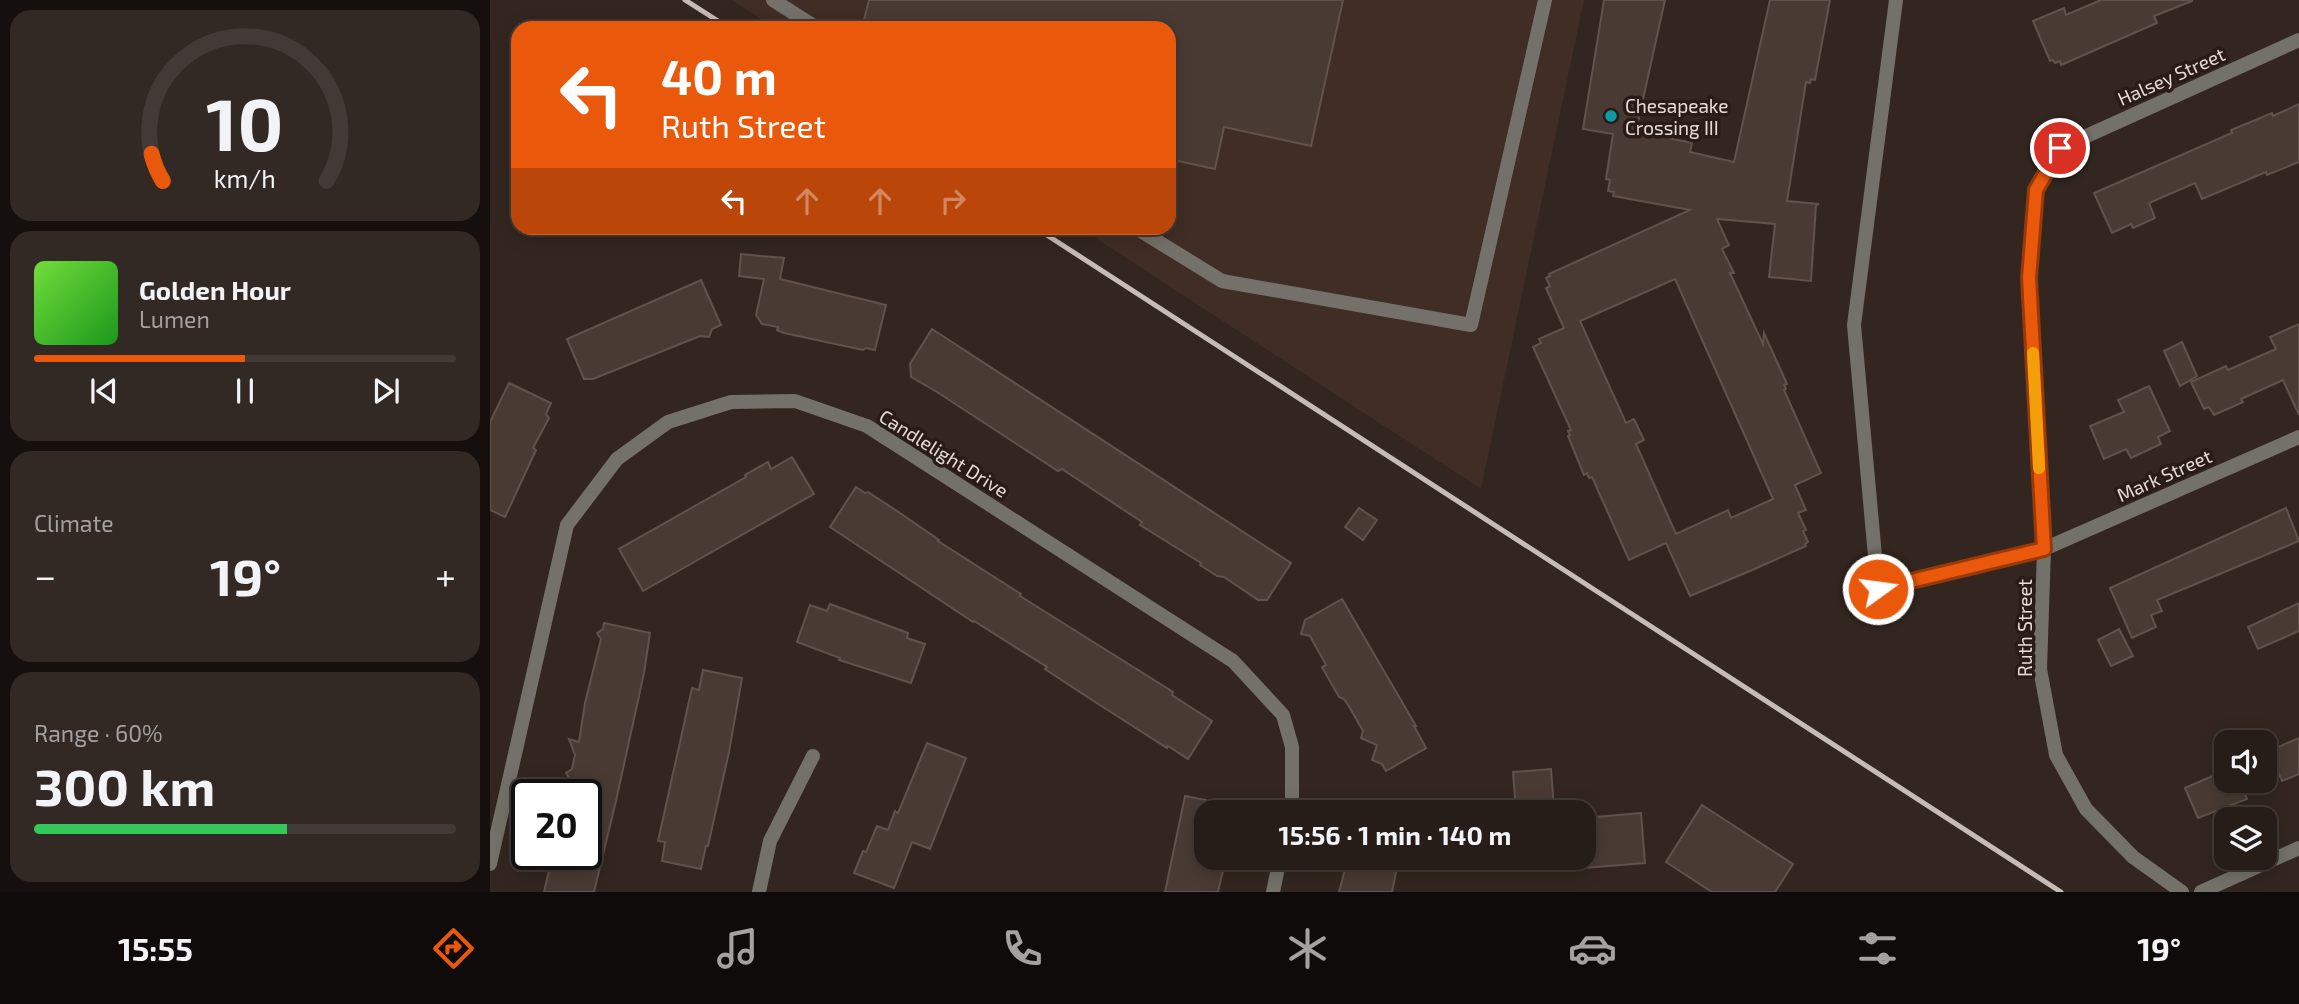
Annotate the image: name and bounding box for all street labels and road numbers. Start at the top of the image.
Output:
street label: Halsey Street [2114,42,2228,110]
street label: Candlelight Drive [875,404,1013,502]
street label: Mark Street [2113,444,2215,506]
street label: Ruth Street [2013,579,2036,677]

